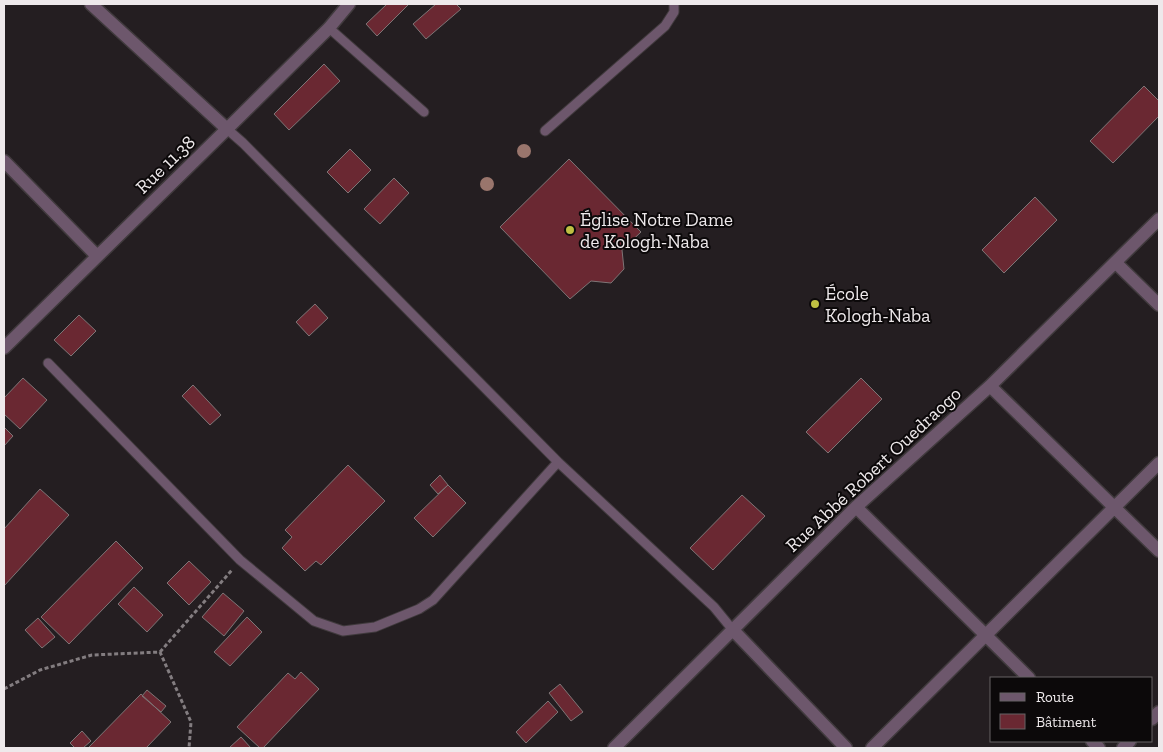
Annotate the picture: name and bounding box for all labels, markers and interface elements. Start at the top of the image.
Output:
street label: Rue 11.38 [131,130,200,198]
place label: Église Notre Dame de Kologh-Naba [580,208,733,253]
marker: Église Notre Dame de Kologh-Naba [564,224,576,236]
place label: École Kologh-Naba [825,282,930,327]
marker: École Kologh-Naba [809,298,821,310]
street label: Rue Abbé Robert Ouedraogo [781,382,966,557]
legend [990,677,1153,742]
text: Route [1036,688,1074,706]
text: Bâtiment [1036,713,1097,731]

